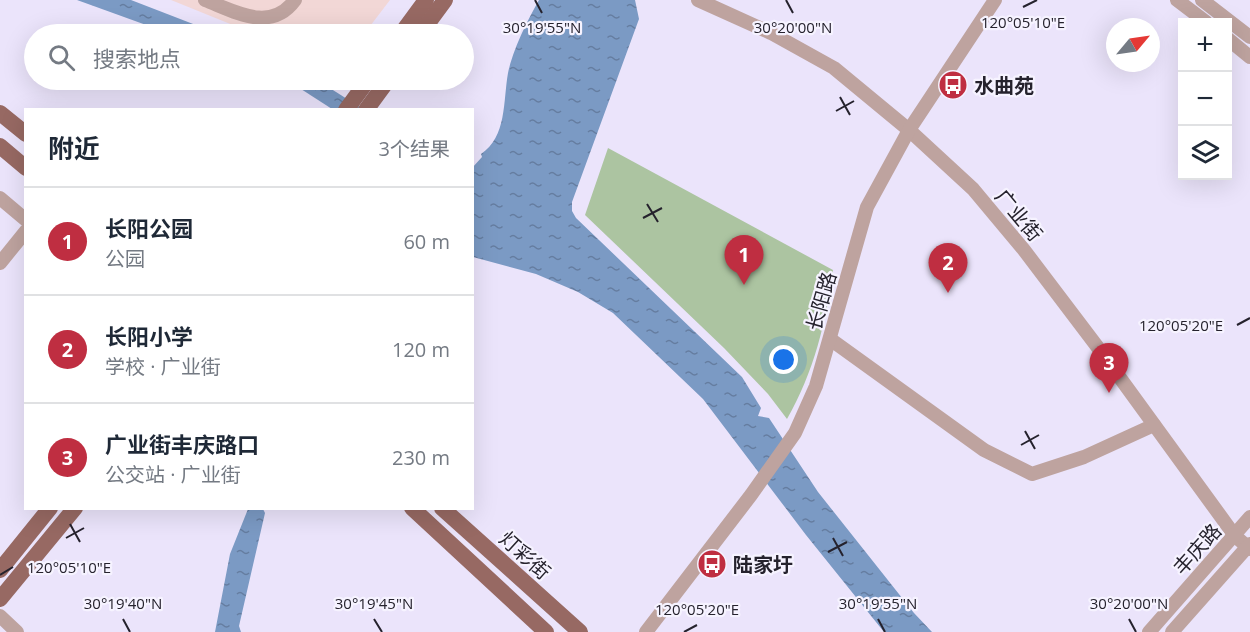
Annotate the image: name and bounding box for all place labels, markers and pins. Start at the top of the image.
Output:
bus stop icon: 水曲苑 [937,69,969,101]
place label: 水曲苑 [974,72,1034,99]
pin: 1 [724,236,764,285]
pin: 2 [928,244,968,293]
pin: 3 [1090,344,1128,393]
bus stop icon: 陆家圩 [696,548,728,580]
place label: 陆家圩 [733,551,793,578]

